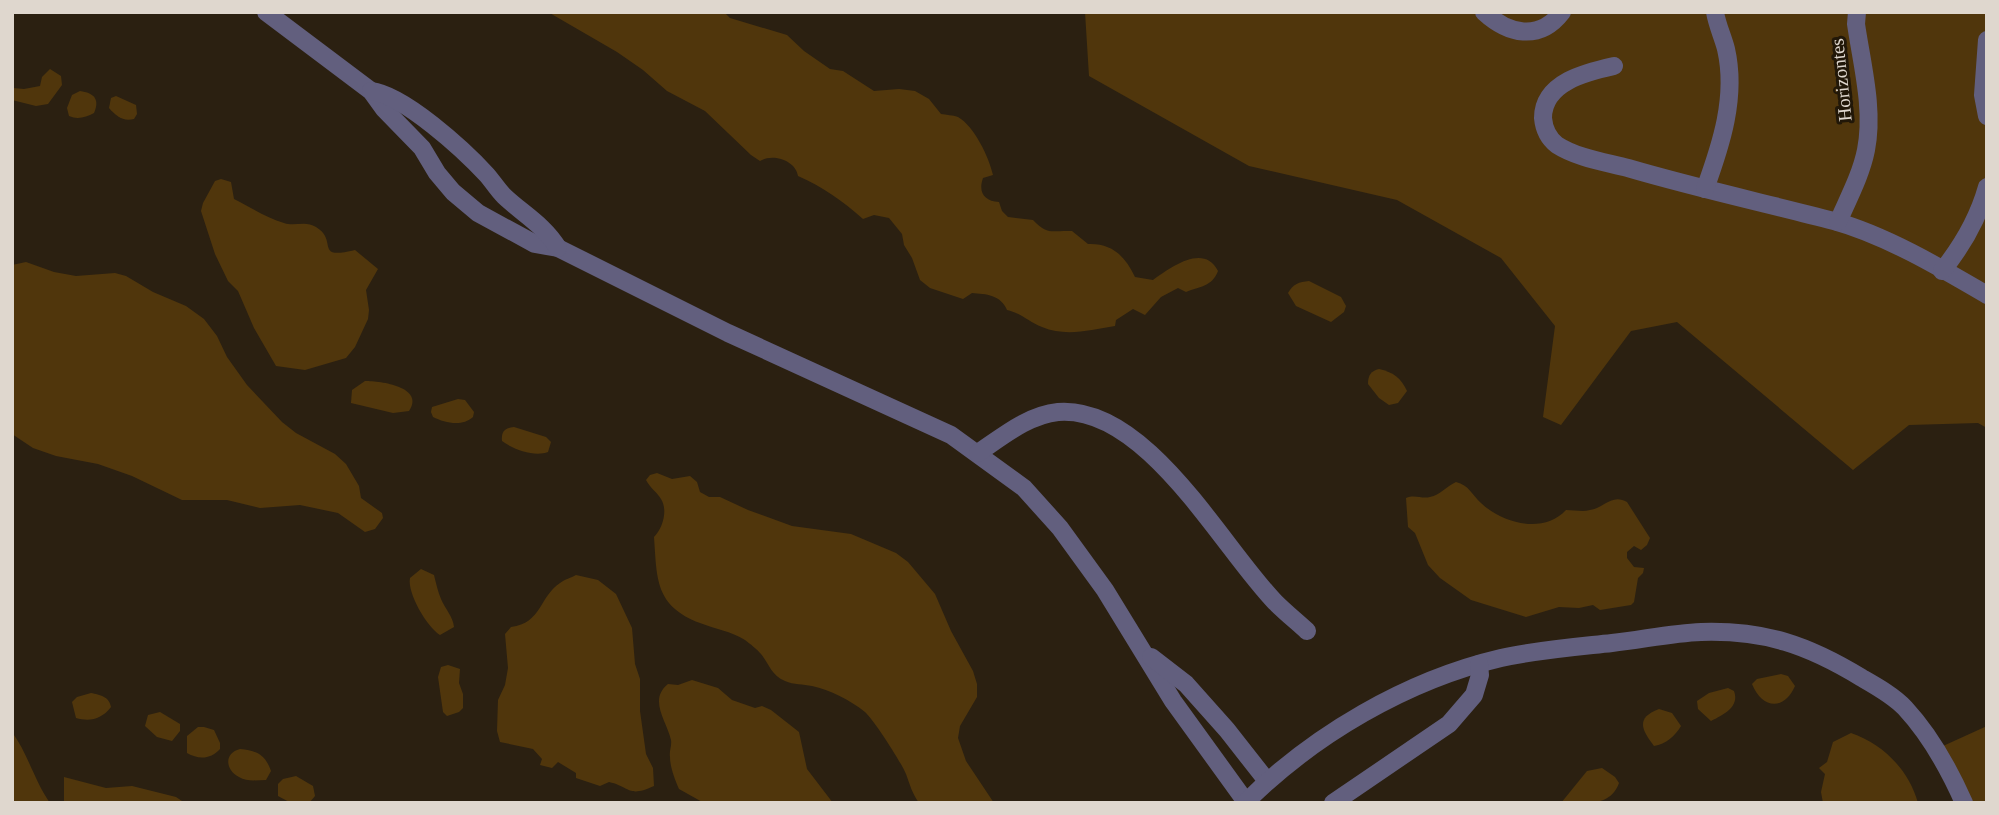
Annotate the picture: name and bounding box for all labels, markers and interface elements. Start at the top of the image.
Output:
street label: Horizontes [1826,37,1856,123]

